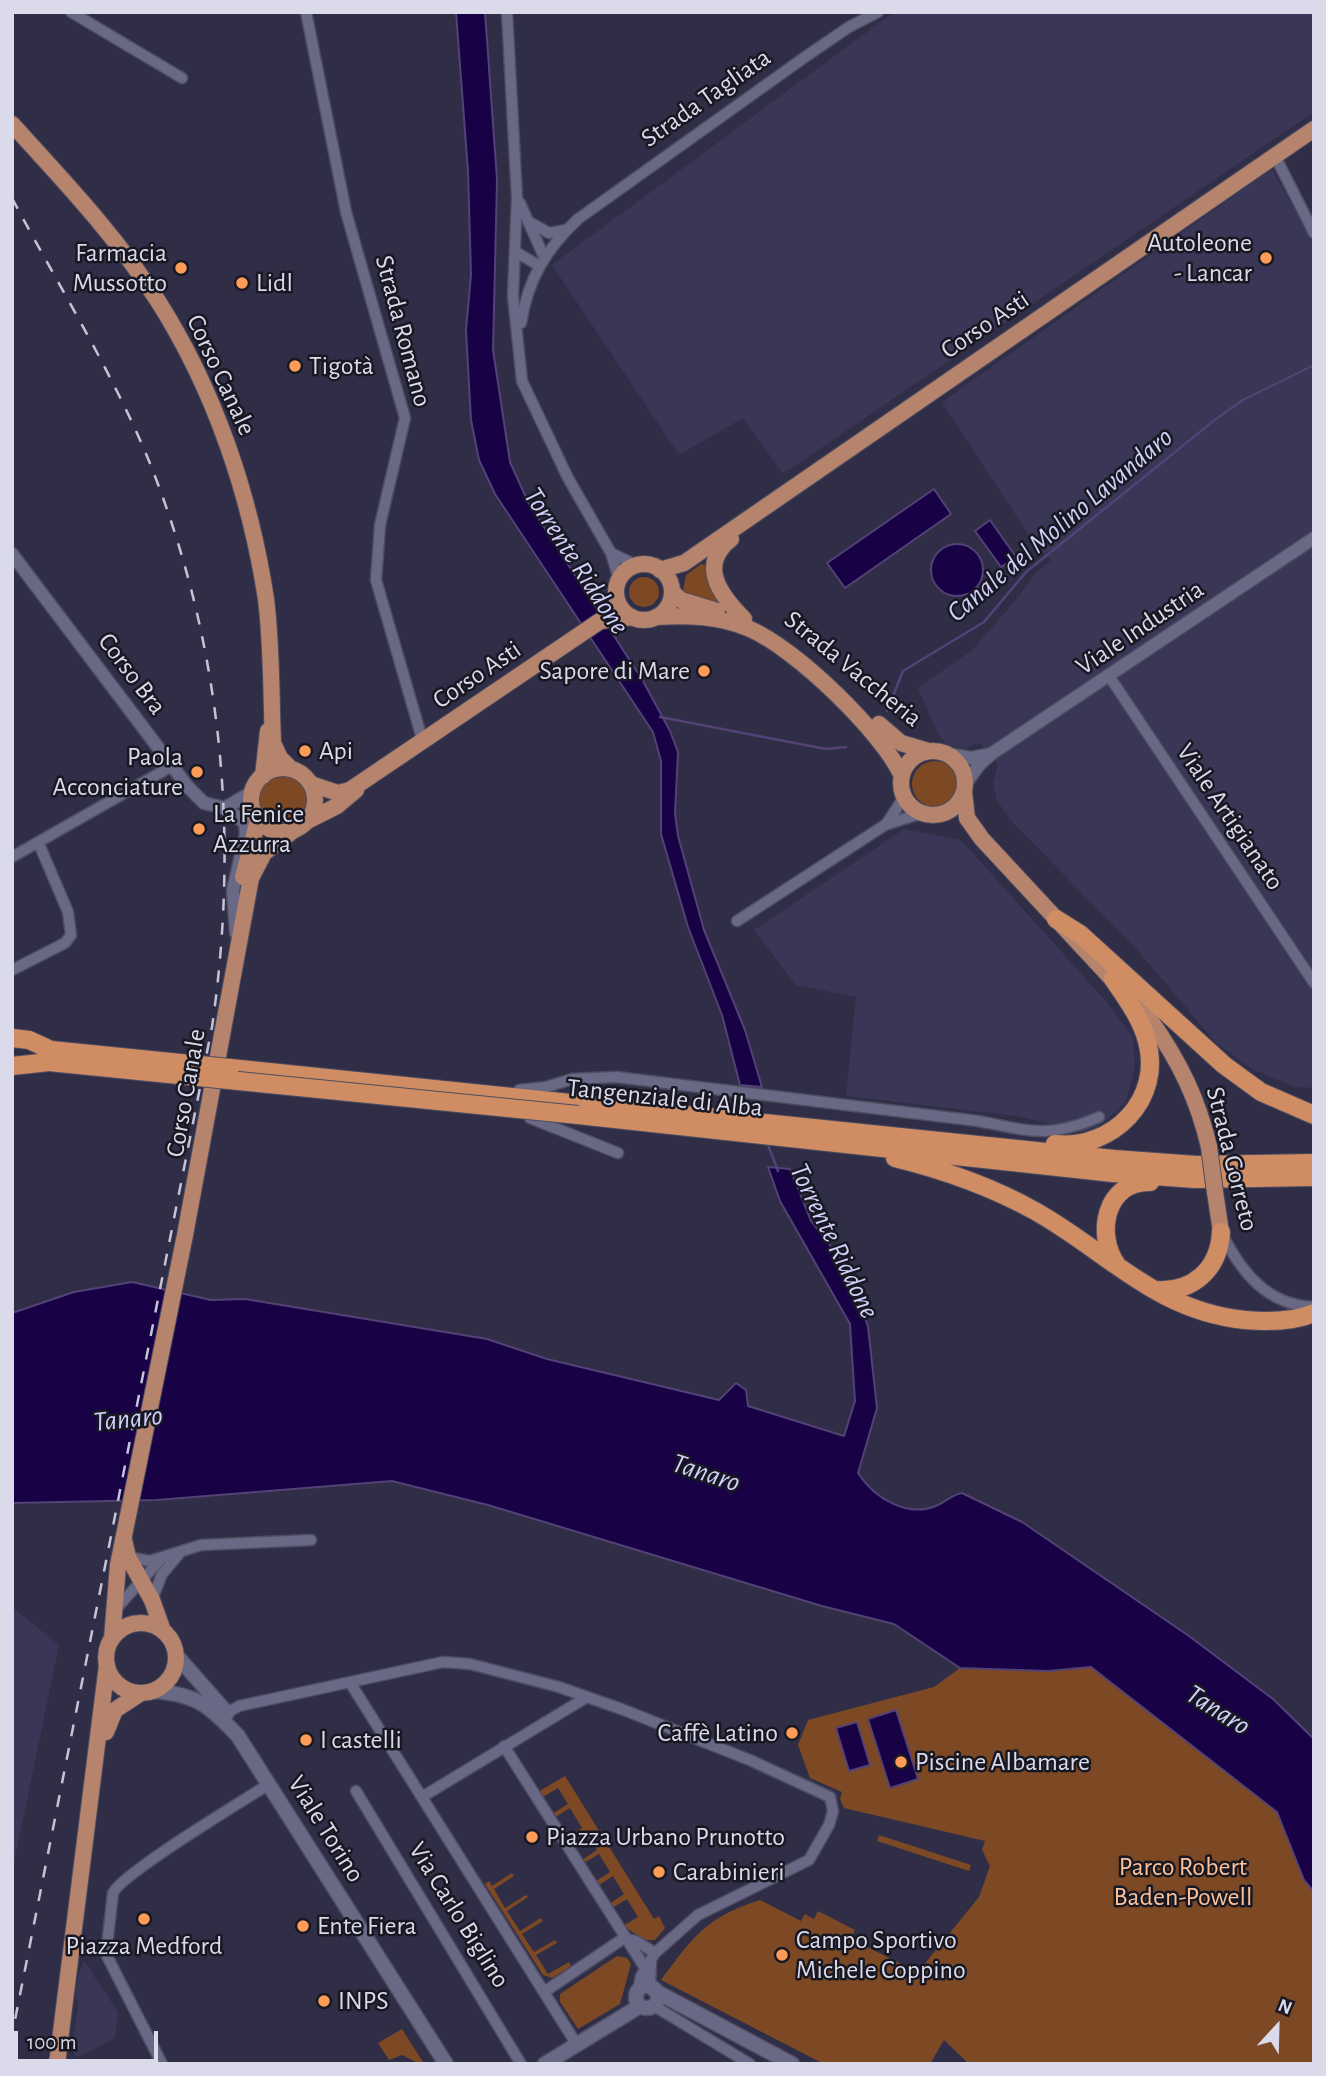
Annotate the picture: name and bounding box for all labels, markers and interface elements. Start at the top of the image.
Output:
street label: Strada Tagliata [635,42,777,154]
place label: Autoleone - Lancar [1147,227,1252,288]
place label: Farmacia Mussotto [73,237,167,298]
marker: Autoleone - Lancar [1258,250,1274,266]
street label: Strada Romano [368,252,438,410]
marker: Farmacia Mussotto [173,260,189,276]
place label: Lidl [256,267,293,299]
marker: Lidl [234,275,250,291]
street label: Corso Asti [935,284,1035,366]
street label: Corso Canale [179,310,263,440]
place label: Tigotà [309,350,374,382]
marker: Tigotà [287,358,303,374]
water label: Canale del Molino Lavandaro [940,421,1180,629]
water label: Torrente Riddone [516,481,636,641]
street label: Viale Industria [1070,574,1210,682]
street label: Strada Vaccheria [778,604,928,734]
street label: Corso Bra [91,627,173,721]
street label: Corso Asti [427,634,527,716]
place label: Sapore di Mare [539,655,690,687]
marker: Sapore di Mare [696,663,712,679]
place label: Api [319,735,353,767]
street label: Viale Artigianato [1169,738,1291,896]
place label: Paola Acconciature [53,741,183,802]
marker: Api [297,743,313,759]
marker: Paola Acconciature [189,764,205,780]
place label: La Fenice Azzurra [213,798,304,860]
marker: La Fenice Azzurra [191,821,207,837]
street label: Corso Canale [159,1026,213,1160]
street label: Tangenziale di Alba [565,1072,765,1124]
street label: Strada Gorreto [1199,1084,1265,1234]
water label: Torrente Riddone [782,1158,886,1324]
water label: Tanaro [92,1399,164,1439]
water label: Tanaro [668,1446,744,1500]
water label: Tanaro [1180,1677,1256,1743]
place label: Caffè Latino [658,1717,778,1749]
place label: I castelli [320,1724,402,1756]
marker: Caffè Latino [784,1725,800,1741]
marker: I castelli [298,1732,314,1748]
place label: Piscine Albamare [915,1746,1090,1778]
marker: Piscine Albamare [893,1754,909,1770]
street label: Viale Torino [281,1770,371,1888]
place label: Piazza Urbano Prunotto [546,1821,785,1853]
marker: Piazza Urbano Prunotto [524,1829,540,1845]
street label: Via Carlo Biglino [402,1836,516,1994]
park label: Parco Robert Baden-Powell [1114,1851,1252,1912]
place label: Carabinieri [673,1856,784,1888]
marker: Carabinieri [651,1864,667,1880]
place label: Ente Fiera [317,1910,417,1942]
marker: Piazza Medford [136,1911,152,1927]
marker: Ente Fiera [295,1918,311,1934]
place label: Campo Sportivo Michele Coppino [796,1924,966,1986]
place label: Piazza Medford [66,1930,222,1962]
marker: Campo Sportivo Michele Coppino [774,1947,790,1963]
place label: INPS [338,1985,389,2017]
north arrow [1242,1992,1312,2062]
marker: INPS [316,1993,332,2009]
text: N [1275,1996,1295,2018]
scale bar [18,2016,161,2060]
text: 100 m [27,2032,77,2053]

